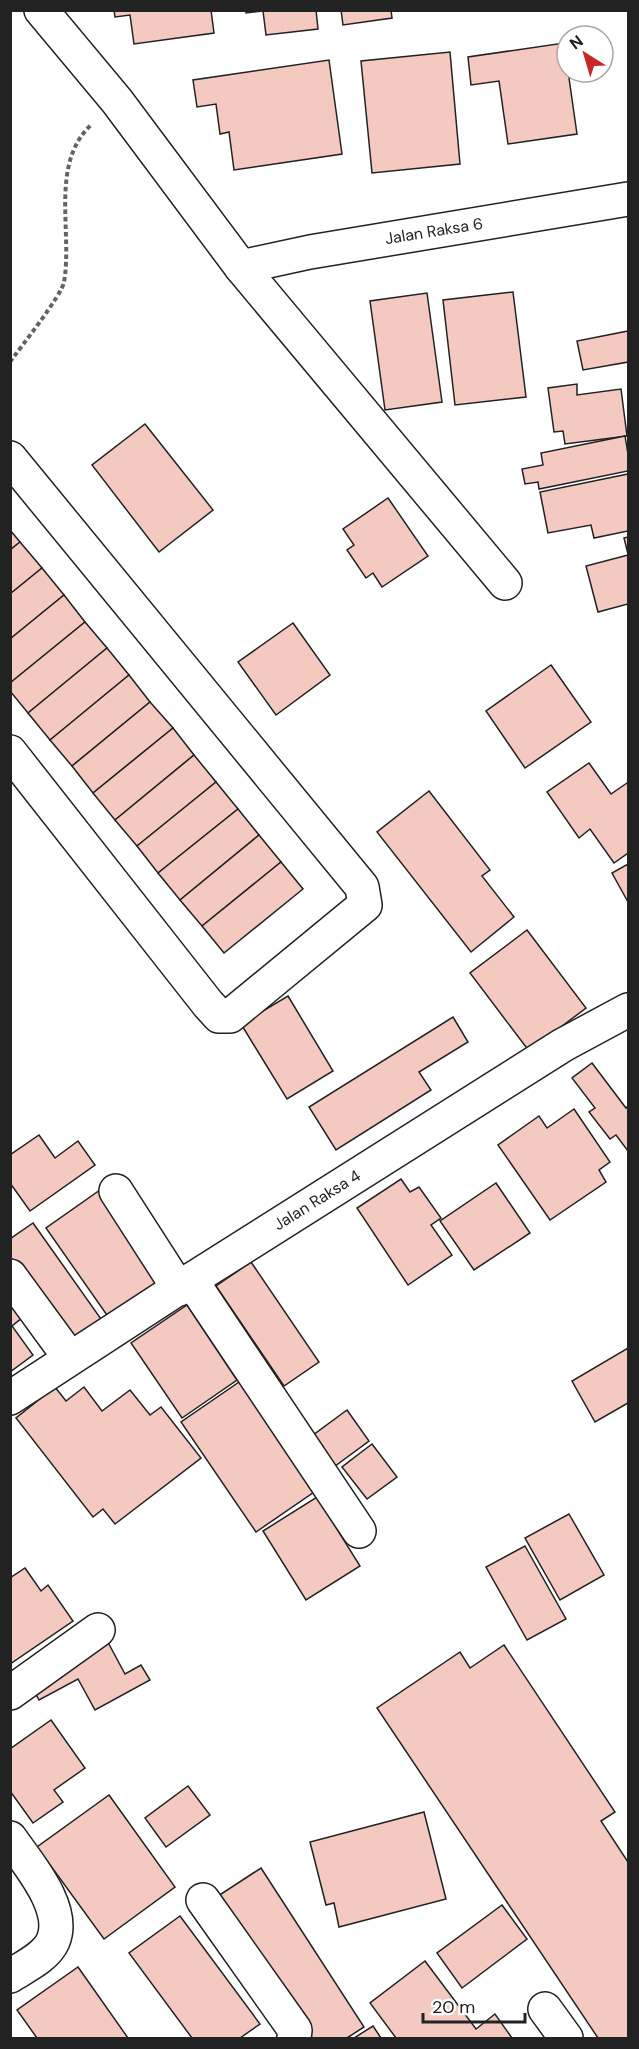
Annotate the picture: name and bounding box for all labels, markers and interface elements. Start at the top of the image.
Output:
north arrow [555,24,615,84]
text: N [565,31,587,54]
street label: Jalan Raksa 6 [383,213,485,249]
street label: Jalan Raksa 4 [270,1165,365,1235]
scale bar [423,1986,525,2024]
text: 20 m [432,1995,475,2019]

